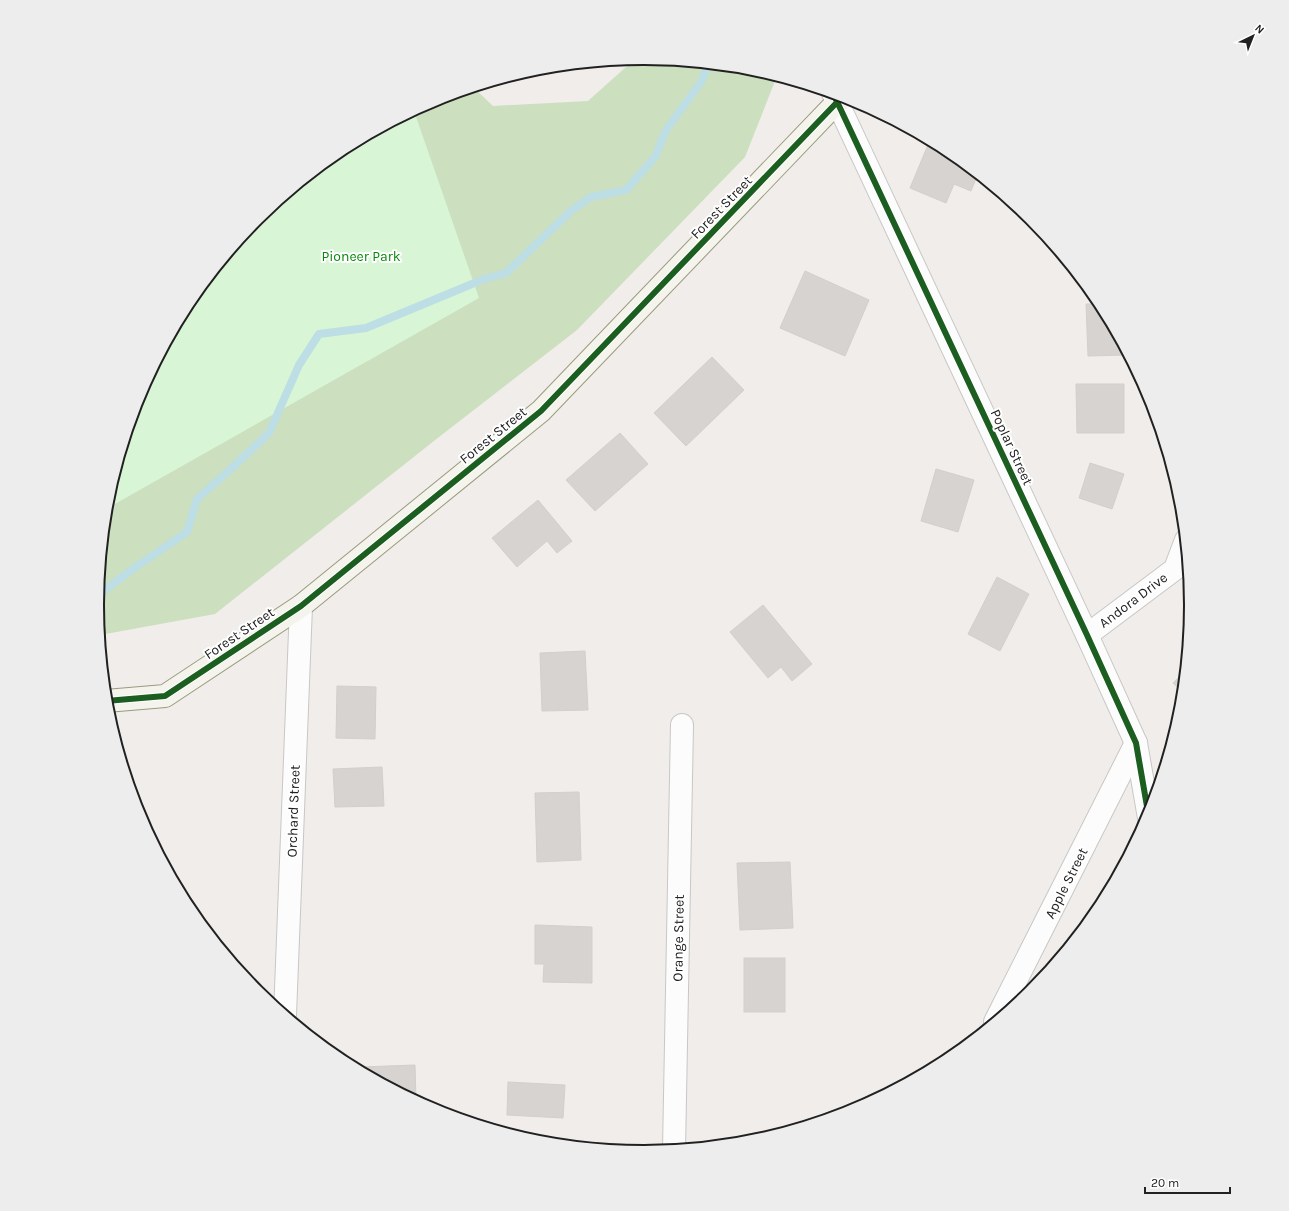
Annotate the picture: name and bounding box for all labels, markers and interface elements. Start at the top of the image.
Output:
north arrow [1233,16,1273,56]
text: N [1252,22,1267,36]
street label: Forest Street [687,172,756,242]
park label: Pioneer Park [321,248,401,265]
street label: Forest Street [456,403,530,468]
street label: Poplar Street [987,406,1037,488]
street label: Andora Drive [1096,569,1171,632]
street label: Forest Street [201,604,278,663]
street label: Orchard Street [283,764,304,858]
street label: Apple Street [1041,845,1092,922]
street label: Orange Street [669,894,688,982]
scale bar [1145,1169,1230,1195]
text: 20 m [1151,1176,1179,1190]

